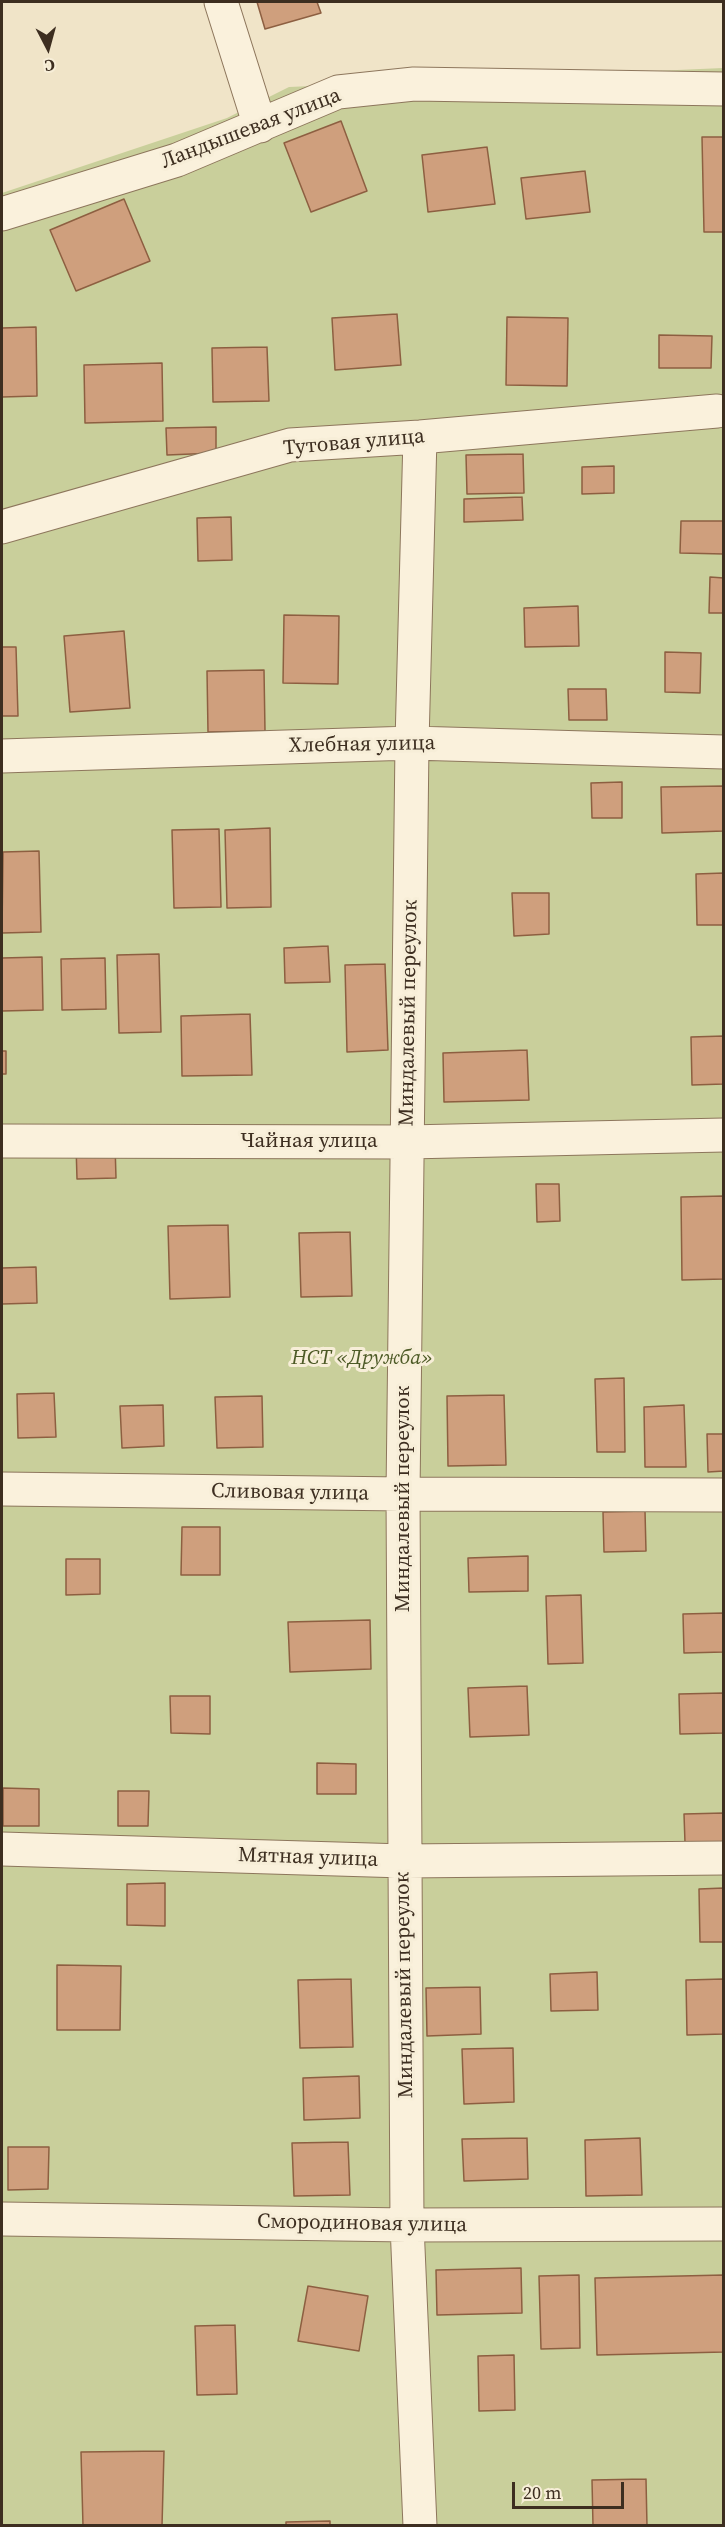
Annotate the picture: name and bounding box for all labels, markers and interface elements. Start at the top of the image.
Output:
north arrow [18,18,78,78]
text: С [44,54,56,77]
street label: Ландышевая улица [157,83,345,175]
street label: Тутовая улица [282,424,426,462]
street label: Хлебная улица [288,731,436,759]
street label: Миндалевый переулок [394,899,424,1127]
street label: Чайная улица [240,1129,378,1155]
park label: НСТ «Дружба» [291,1346,433,1372]
street label: Миндалевый переулок [391,1386,417,1612]
street label: Сливовая улица [211,1479,369,1507]
street label: Мятная улица [238,1843,378,1873]
street label: Миндалевый переулок [390,1871,420,2099]
street label: Смородиновая улица [257,2210,467,2238]
scale bar [515,2470,628,2508]
text: 20 m [523,2480,561,2505]

